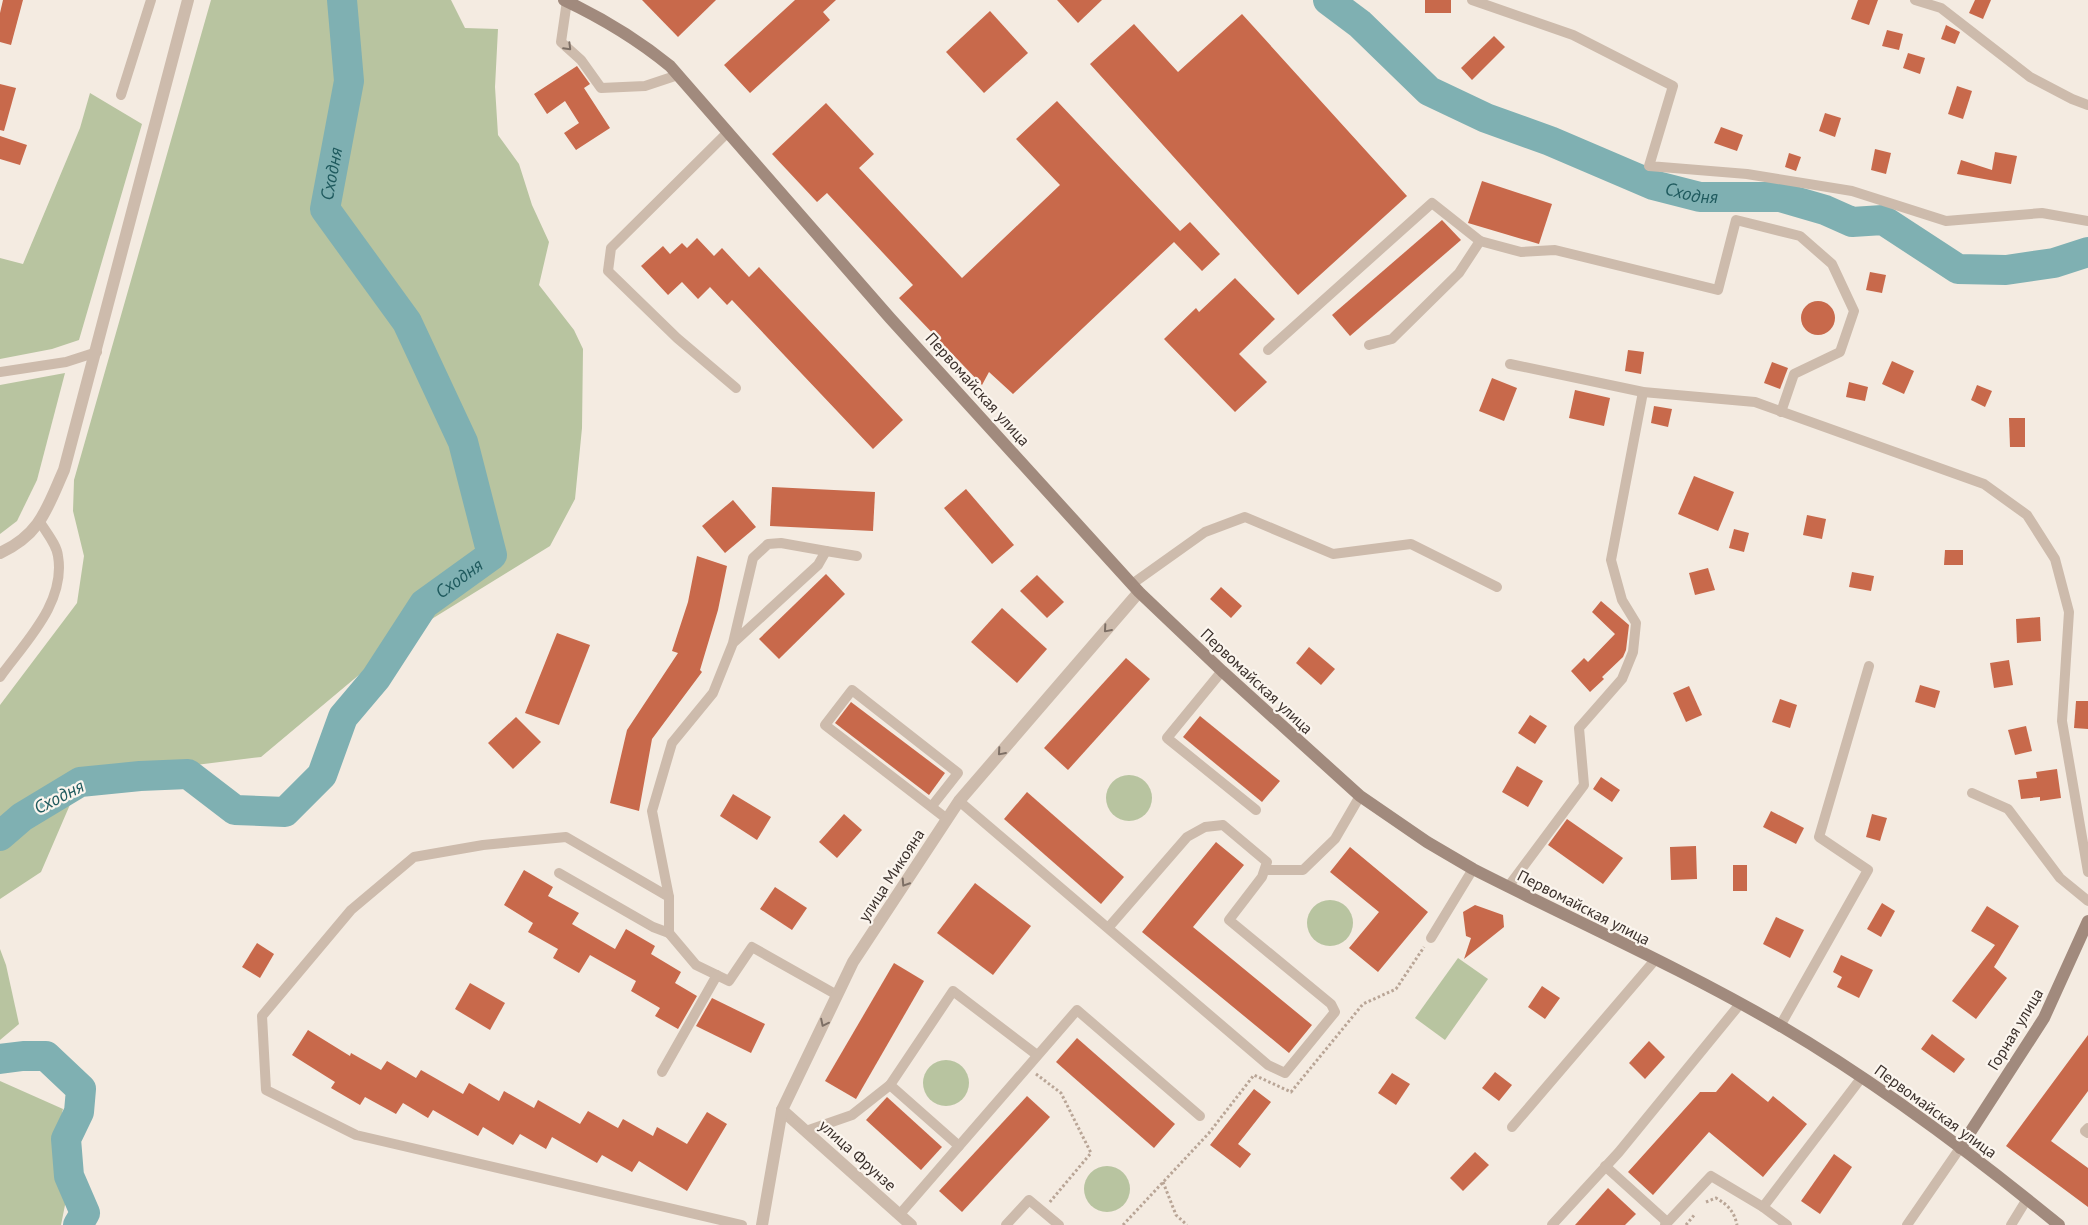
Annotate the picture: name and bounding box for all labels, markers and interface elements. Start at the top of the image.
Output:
one-way arrow [562,41,571,50]
water label: Сходня [315,145,347,202]
water label: Сходня [1663,177,1719,208]
street label: Первомайская улица [922,328,1034,450]
water label: Сходня [430,553,488,603]
one-way arrow [1104,623,1113,632]
street label: Первомайская улица [1197,624,1317,738]
one-way arrow [998,746,1007,755]
water label: Сходня [30,774,88,819]
street label: улица Микояна [854,825,928,925]
street label: Первомайская улица [1514,865,1654,949]
one-way arrow [902,877,911,886]
street label: Горная улица [1983,985,2047,1073]
one-way arrow [820,1018,830,1027]
street label: Первомайская улица [1871,1060,2001,1162]
street label: улица Фрунзе [815,1115,901,1195]

